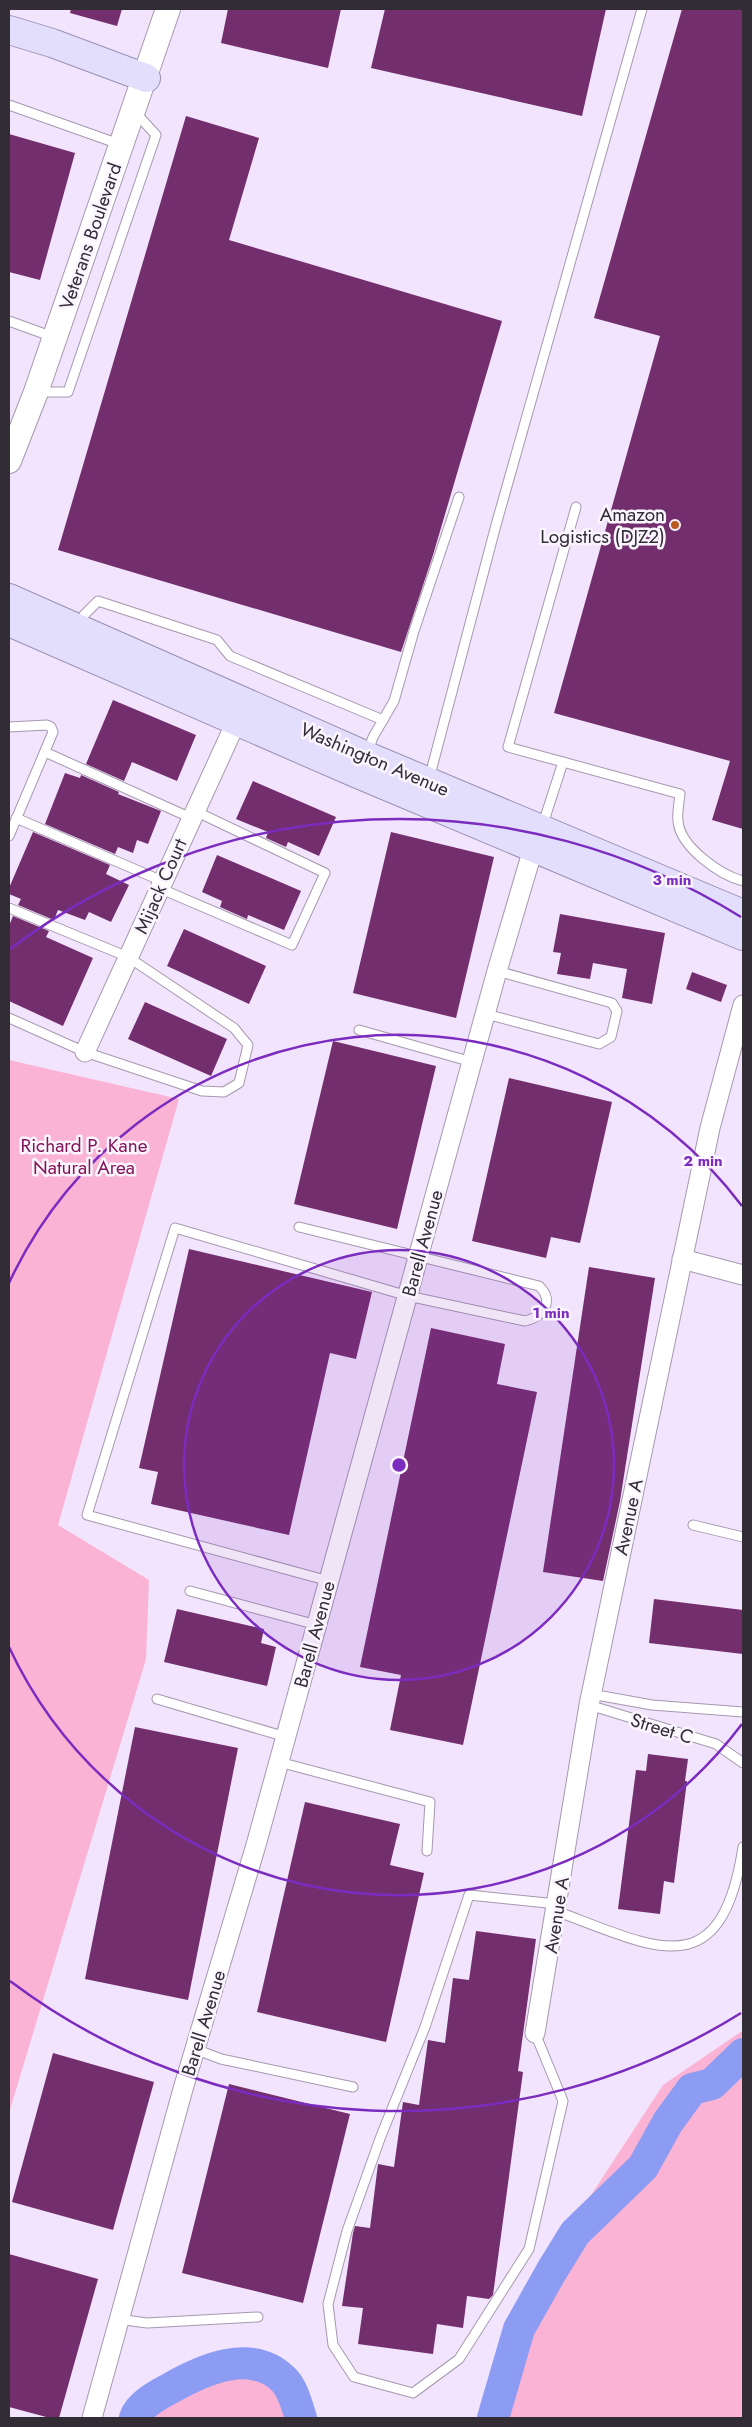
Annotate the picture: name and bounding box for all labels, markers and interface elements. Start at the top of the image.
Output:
street label: Veterans Boulevard [53,159,128,313]
place label: Amazon Logistics (DJZ2) [540,501,665,550]
marker: Amazon Logistics (DJZ2) [669,519,681,531]
street label: Washington Avenue [296,716,454,803]
street label: Mijack Court [127,834,194,938]
text: 3 min [653,869,691,891]
park label: Richard P. Kane Natural Area [21,1132,148,1181]
text: 2 min [683,1150,723,1172]
street label: Barell Avenue [395,1187,450,1299]
text: 1 min [532,1302,570,1324]
centre of rings [390,1456,408,1474]
street label: Avenue A [607,1476,650,1558]
street label: Barell Avenue [287,1578,342,1690]
street label: Street C [627,1706,696,1751]
street label: Avenue A [537,1874,576,1955]
street label: Barell Avenue [175,1967,232,2079]

